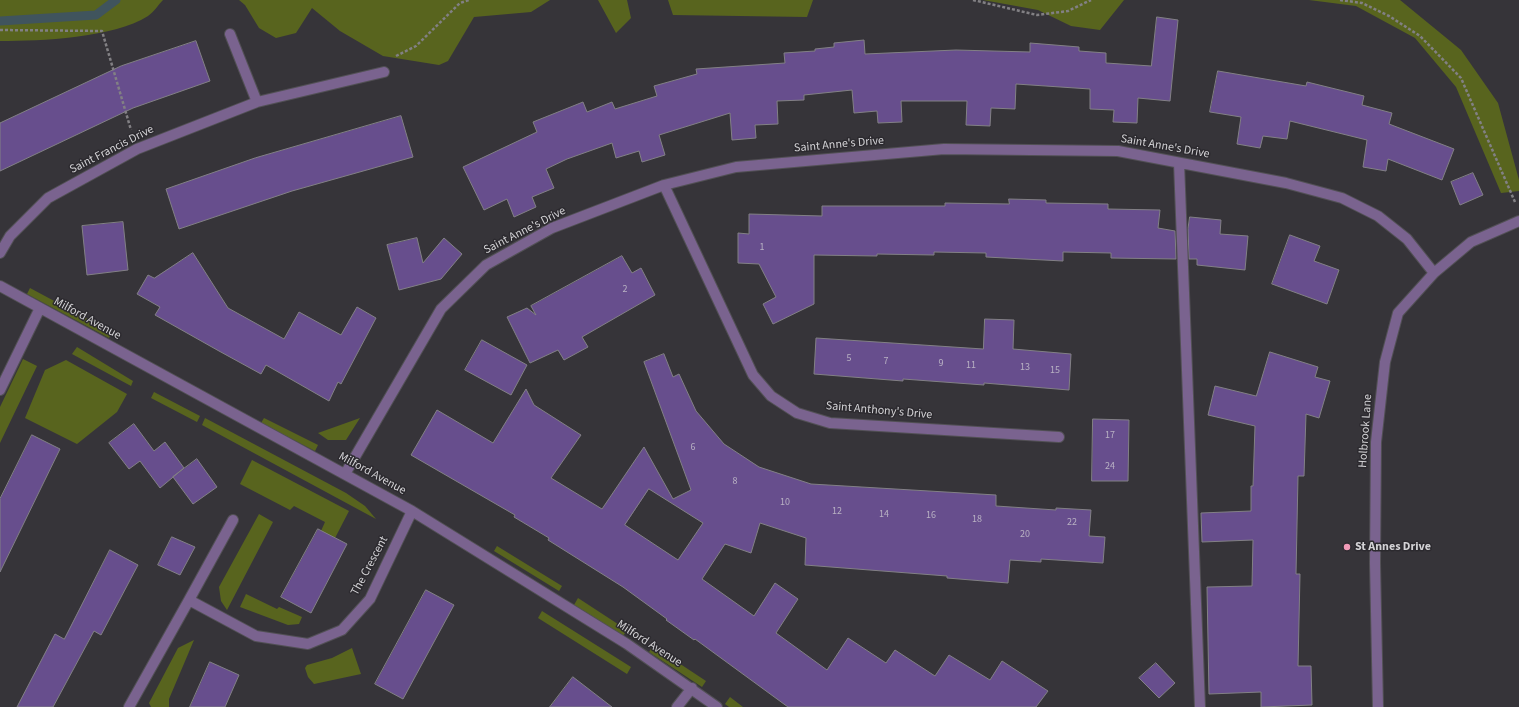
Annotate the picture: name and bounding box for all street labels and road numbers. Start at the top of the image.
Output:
street label: Saint Francis Drive [68,123,156,177]
street label: Saint Anne's Drive [1119,132,1211,162]
street label: Saint Anne's Drive [793,134,885,156]
street label: Saint Anne's Drive [482,204,568,258]
street label: Milford Avenue [51,295,123,343]
street label: Holbrook Lane [1356,394,1376,468]
street label: Saint Anthony's Drive [825,399,933,423]
street label: Milford Avenue [336,450,408,498]
street label: The Crescent [348,534,392,598]
street label: Milford Avenue [614,618,684,670]

